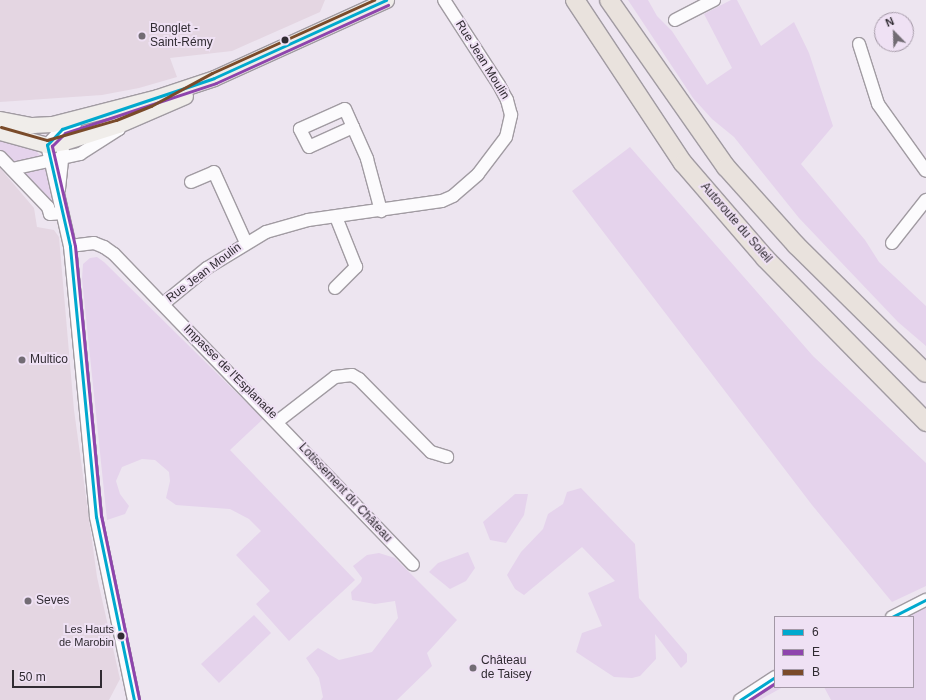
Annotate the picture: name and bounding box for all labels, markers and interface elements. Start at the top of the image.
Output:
north arrow [874,12,914,52]
text: N [884,15,896,29]
street label: Rue Jean Moulin [452,18,512,102]
place label: Bonglet - Saint-Rémy [150,22,213,50]
marker: Bonglet - Saint-Rémy [137,31,147,41]
unlabelled marker [280,35,290,45]
street label: Autoroute du Soleil [697,180,775,266]
street label: Rue Jean Moulin [164,240,244,306]
street label: Impasse de l'Esplanade [180,322,280,422]
place label: Multico [30,353,68,367]
marker: Multico [17,355,27,365]
street label: Lotissement du Château [295,441,395,545]
place label: Seves [36,594,69,608]
marker: Seves [23,596,33,606]
legend [774,616,914,688]
place label: Les Hauts de Marobin [59,623,114,649]
text: 6 [812,625,819,639]
marker: Les Hauts de Marobin [116,631,126,641]
text: E [812,645,820,659]
place label: Château de Taisey [481,654,532,682]
scale bar [14,662,104,688]
marker: Château de Taisey [468,663,478,673]
text: B [812,665,820,679]
text: 50 m [19,670,46,684]

